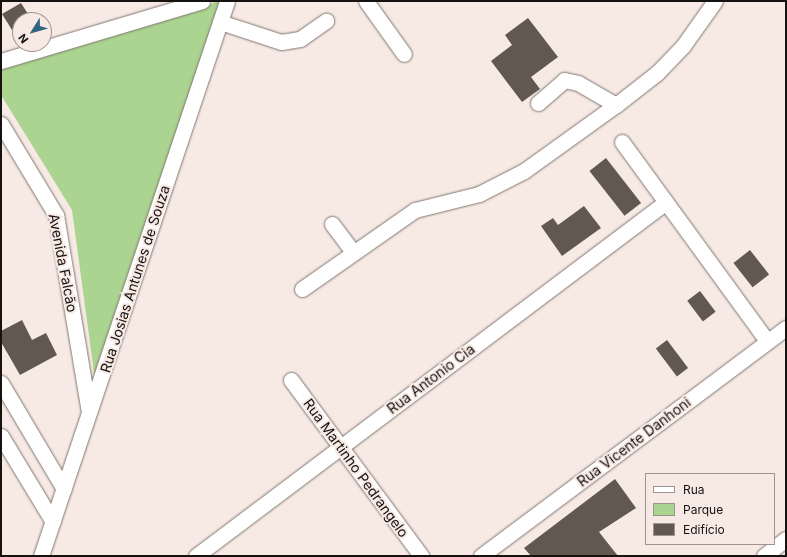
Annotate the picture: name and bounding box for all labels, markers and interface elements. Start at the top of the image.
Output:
north arrow [12,12,52,52]
text: N [15,31,31,46]
street label: Rua Josias Antunes de Souza [97,183,173,375]
street label: Avenida Falcão [45,212,81,314]
street label: Rua Antonio Cia [384,341,478,417]
street label: Rua Vicente Danhoni [574,394,694,490]
street label: Rua Martinho Pedrangelo [300,395,412,541]
legend [645,473,775,545]
text: Parque [683,502,723,517]
text: Edifício [683,522,725,537]

